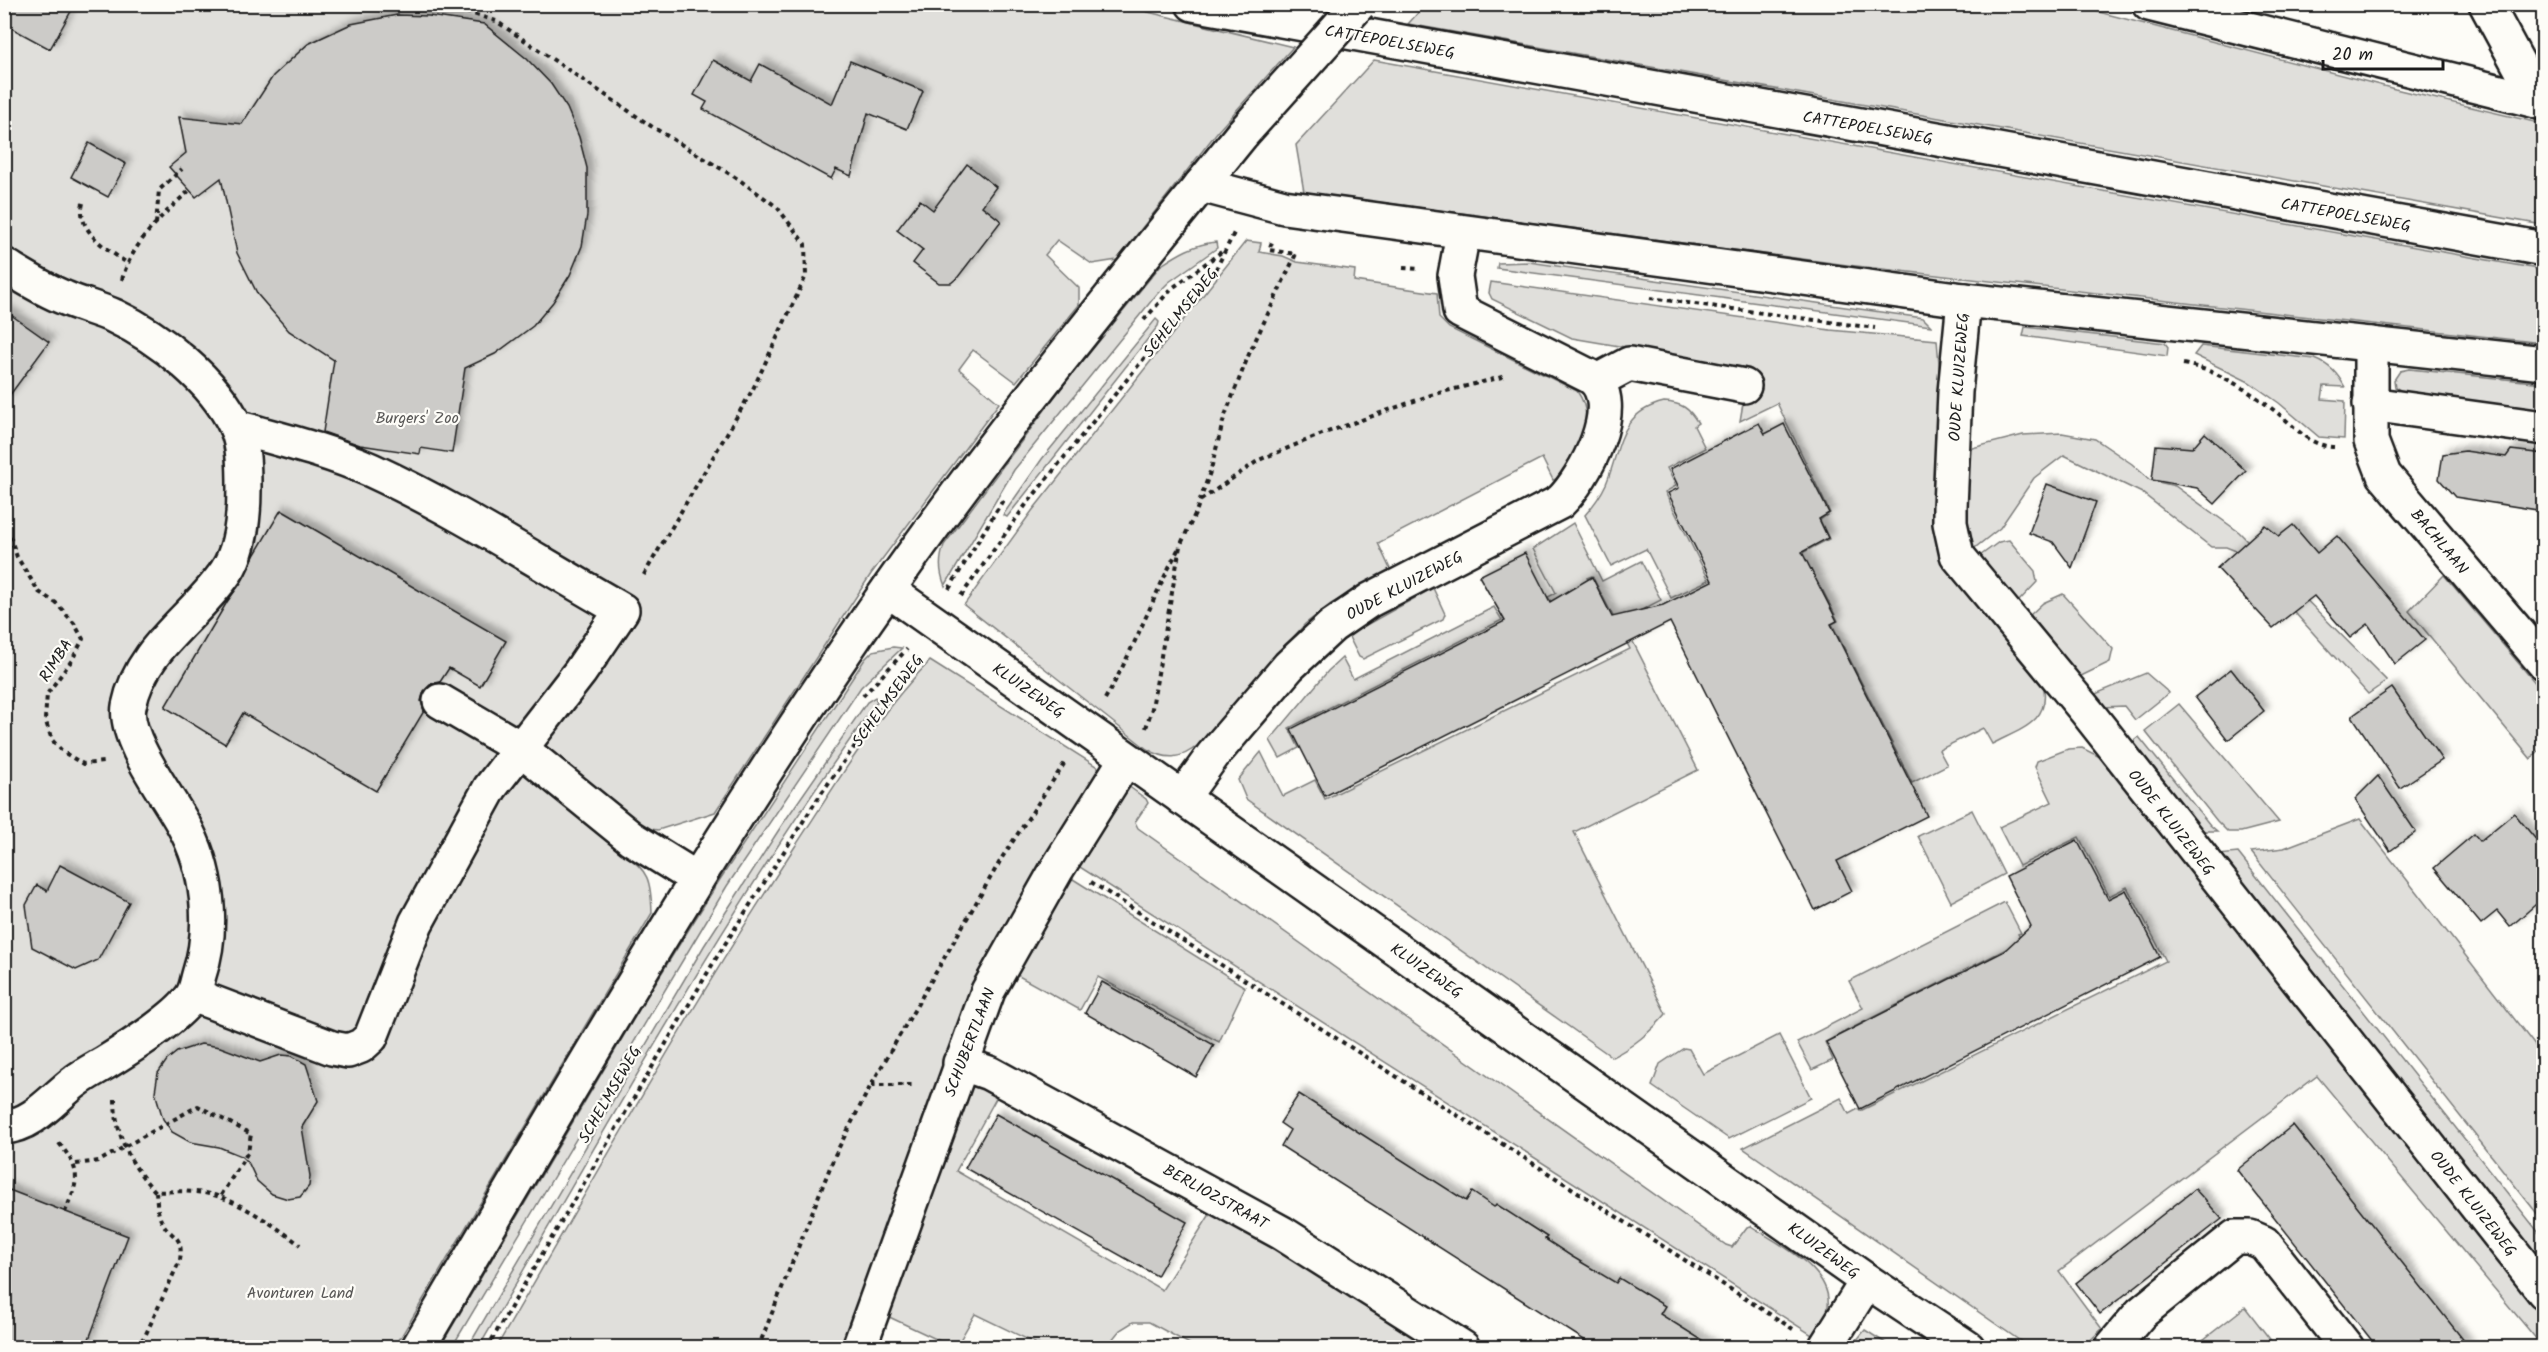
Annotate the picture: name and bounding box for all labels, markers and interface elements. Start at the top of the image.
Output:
street label: CATTEPOELSEWEG [1323,19,1457,66]
scale bar [2323,33,2443,71]
text: 20 m [2332,41,2373,70]
street label: CATTEPOELSEWEG [1801,105,1935,152]
street label: CATTEPOELSEWEG [2279,192,2413,239]
street label: SCHELMSEWEG [1137,263,1225,363]
street label: OUDE KLUIZEWEG [1943,312,1976,442]
park label: Burgers' Zoo [375,406,459,431]
street label: BACHLAAN [2404,504,2474,580]
street label: OUDE KLUIZEWEG [1342,545,1468,628]
street label: RIMBA [33,634,80,687]
street label: SCHELMSEWEG [846,649,930,752]
street label: KLUIZEWEG [987,657,1070,725]
street label: OUDE KLUIZEWEG [2121,764,2220,881]
street label: KLUIZEWEG [1385,937,1468,1005]
street label: SCHUBERTLAAN [938,984,1003,1101]
street label: SCHELMSEWEG [572,1041,648,1148]
street label: OUDE KLUIZEWEG [2423,1145,2522,1262]
street label: BERLIOZSTRAAT [1158,1158,1274,1237]
street label: KLUIZEWEG [1782,1217,1864,1286]
park label: Avonturen Land [247,1281,354,1306]

